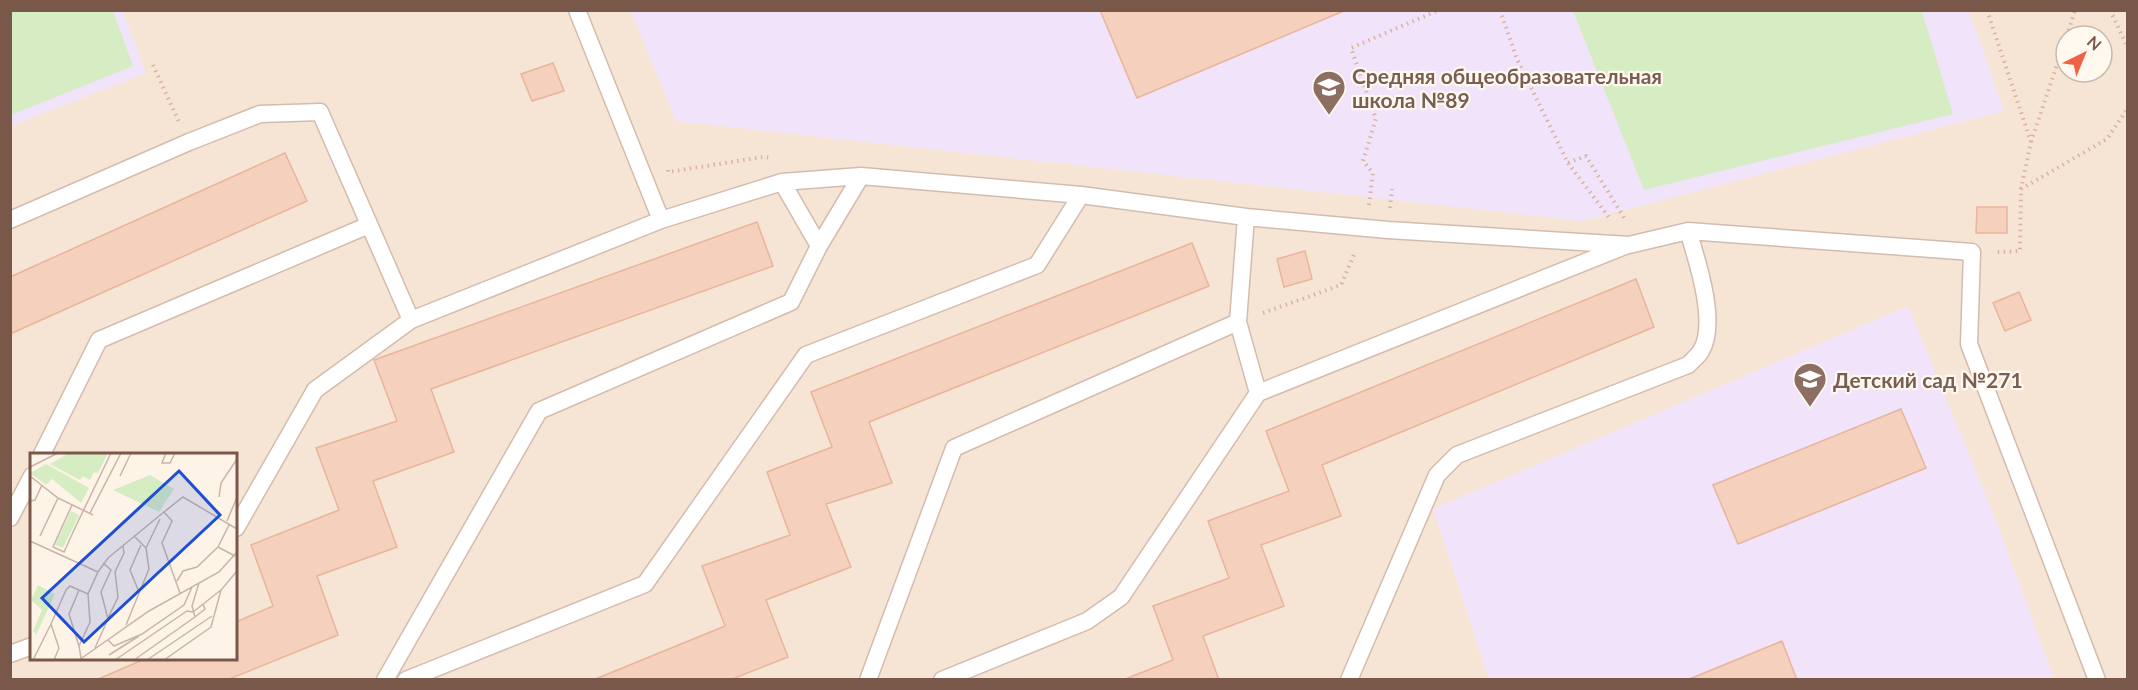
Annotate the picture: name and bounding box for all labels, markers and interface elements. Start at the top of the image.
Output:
north arrow [2054,24,2114,84]
text: N [2084,32,2106,54]
place label: Средняя общеобразовательная школа №89 [1352,63,1662,112]
school or university icon: Средняя общеобразовательная школа №89 [1311,69,1347,116]
school or university icon: Детский сад №271 [1792,361,1828,408]
place label: Детский сад №271 [1833,367,2023,392]
inset map [30,453,237,660]

